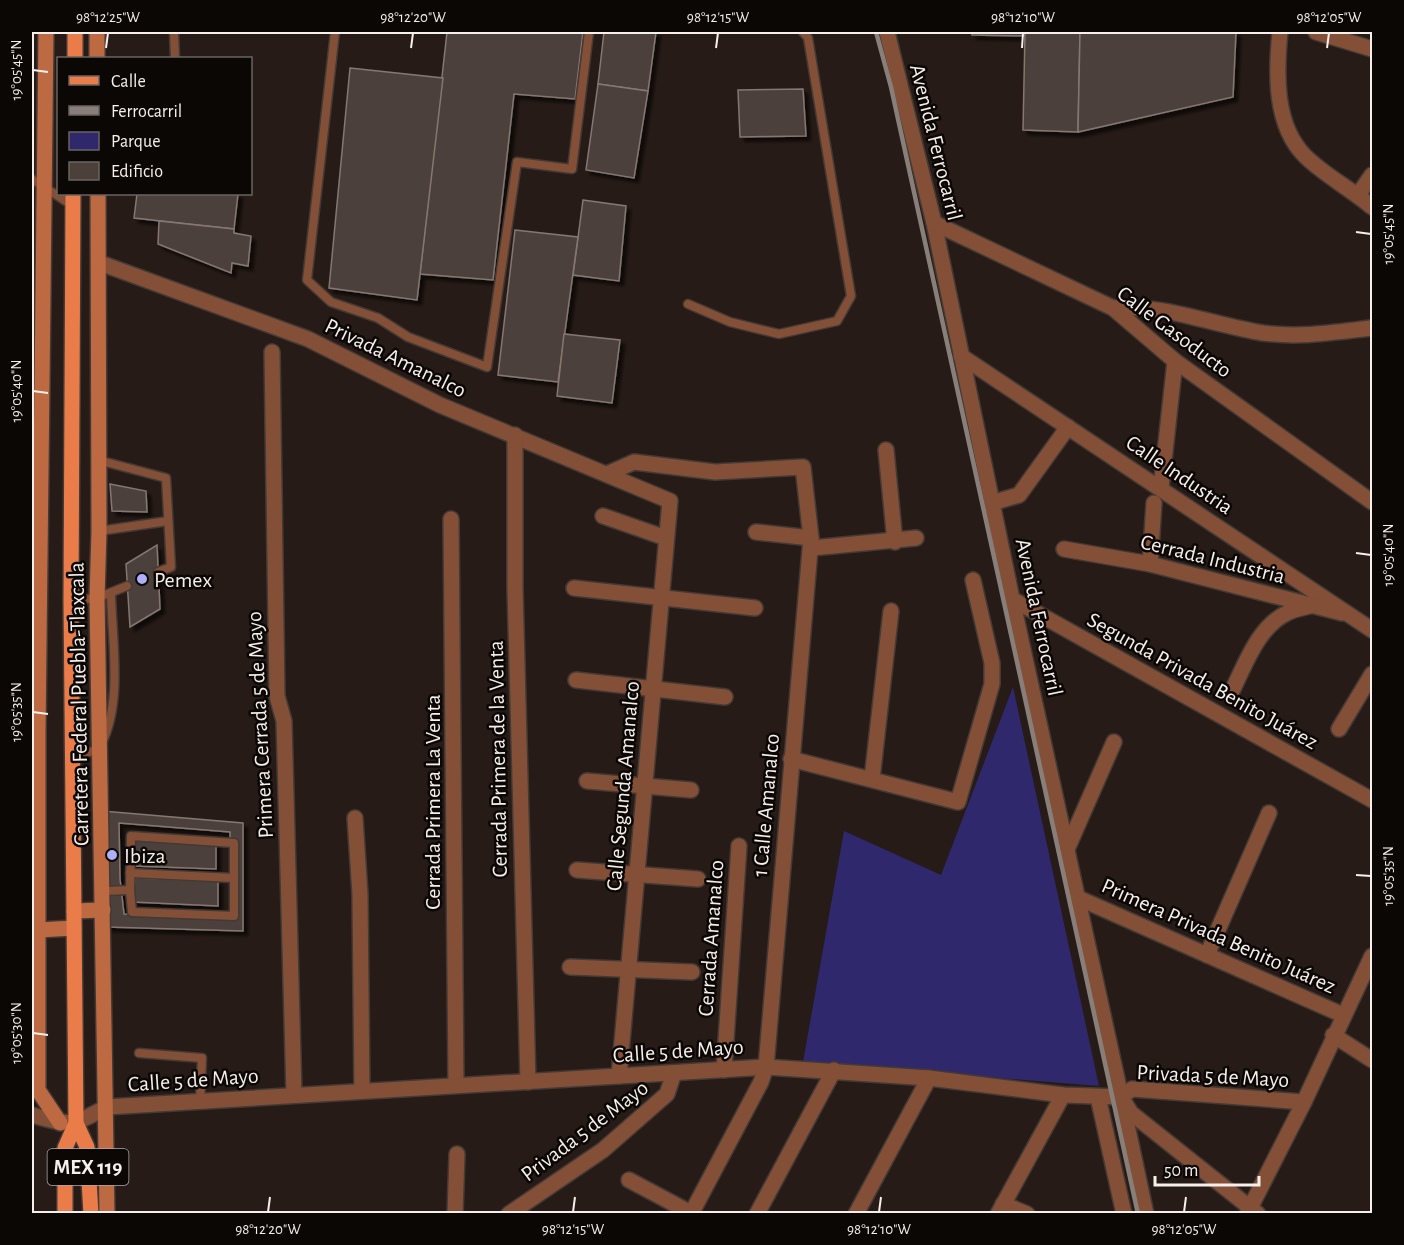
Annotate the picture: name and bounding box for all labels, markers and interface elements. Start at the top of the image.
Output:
text: 98°12'25"W [76,10,141,25]
text: 98°12'20"W [380,10,446,25]
text: 98°12'15"W [687,10,750,25]
text: 98°12'10"W [991,10,1056,25]
text: 98°12'05"W [1296,10,1362,25]
text: 19°05'45"N [9,39,24,101]
legend [57,57,252,195]
street label: Avenida Ferrocarril [906,62,966,223]
text: Calle [111,73,146,91]
text: Ferrocarril [111,103,182,121]
text: Parque [111,133,160,151]
text: Edificio [111,163,163,181]
text: 19°05'45"N [1381,203,1396,265]
street label: Calle Gasoducto [1113,282,1236,382]
street label: Privada Amanalco [321,314,470,402]
text: 19°05'40"N [9,360,24,422]
street label: Calle Industria [1122,431,1237,519]
text: 19°05'40"N [1381,524,1396,586]
street label: Cerrada Industria [1138,530,1287,588]
street label: Avenida Ferrocarril [1012,536,1066,698]
street label: Carretera Federal Puebla-Tlaxcala [66,562,92,846]
place label: Pemex [154,569,212,591]
marker: Pemex [135,572,149,586]
street label: Segunda Privada Benito Juárez [1084,608,1321,753]
street label: Primera Cerrada 5 de Mayo [243,611,277,839]
street label: Cerrada Primera de la Venta [485,640,511,878]
street label: Calle Segunda Amanalco [603,680,643,892]
text: 19°05'35"N [9,682,24,742]
street label: Cerrada Primera La Venta [422,694,444,910]
street label: 1 Calle Amanalco [749,733,783,878]
place label: Ibiza [124,845,166,867]
text: 19°05'35"N [1381,846,1396,906]
marker: Ibiza [105,848,119,862]
street label: Cerrada Amanalco [695,859,727,1017]
street label: Primera Privada Benito Juárez [1098,874,1339,998]
text: 19°05'30"N [9,1002,24,1064]
street label: Calle 5 de Mayo [612,1035,744,1067]
street label: Privada 5 de Mayo [1136,1061,1290,1091]
street label: Calle 5 de Mayo [127,1064,259,1096]
street label: Privada 5 de Mayo [517,1076,652,1186]
road number: MEX 119 [48,1149,128,1185]
scale bar [1155,1149,1258,1187]
text: 50 m [1164,1162,1198,1180]
text: 98°12'20"W [235,1222,301,1237]
text: 98°12'15"W [542,1222,605,1237]
text: 98°12'10"W [847,1222,912,1237]
text: 98°12'05"W [1151,1222,1217,1237]

